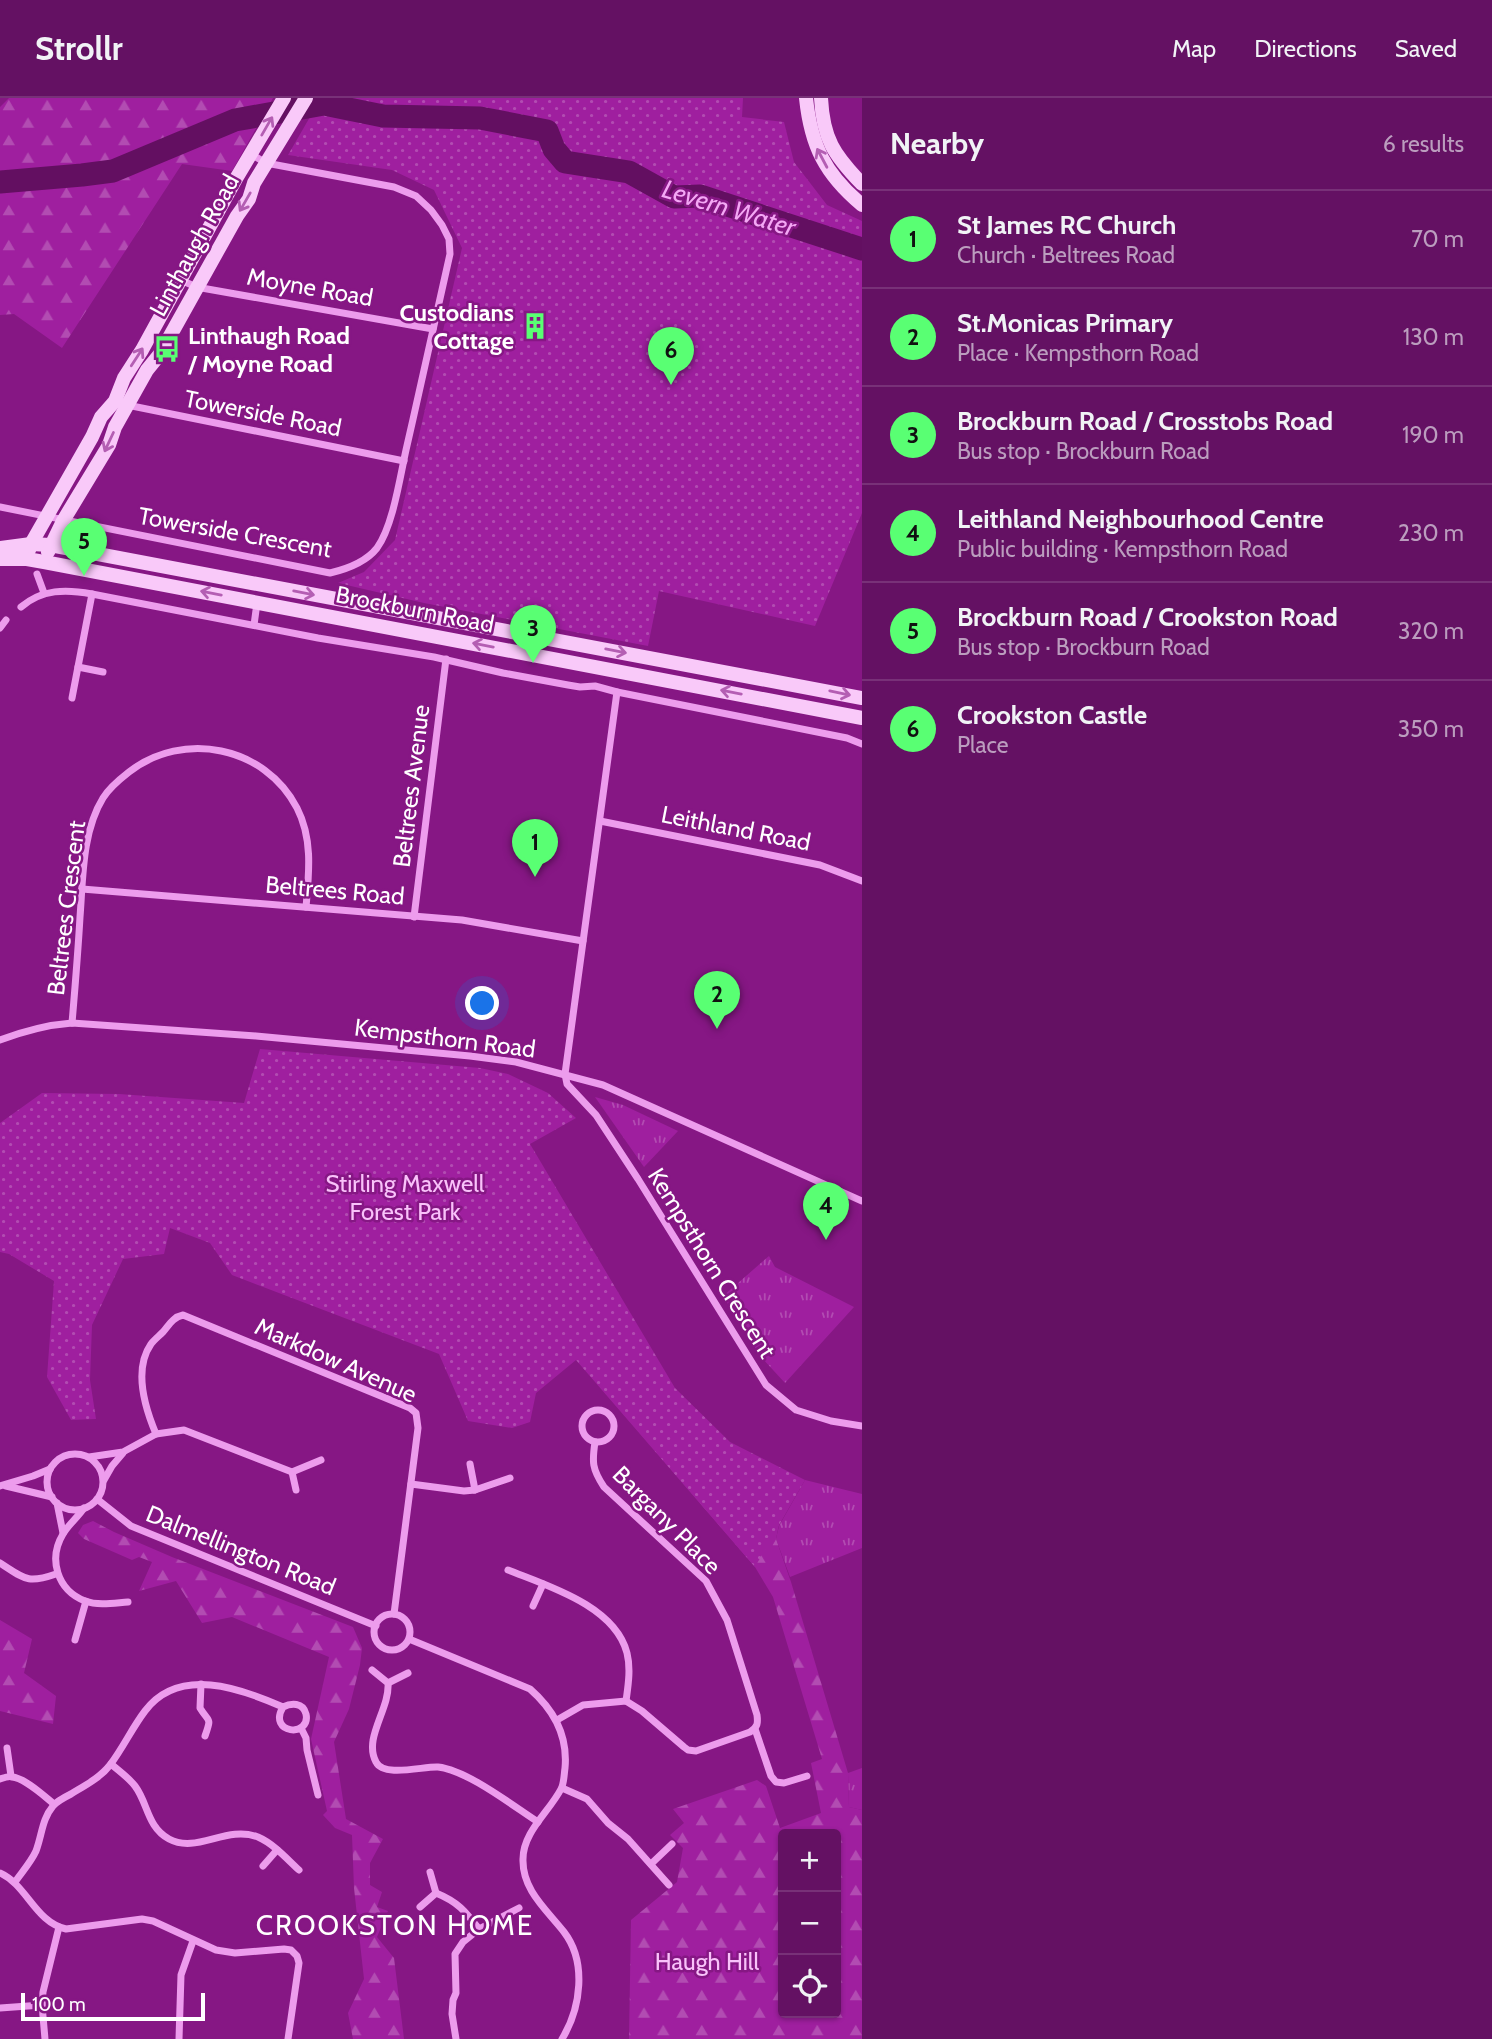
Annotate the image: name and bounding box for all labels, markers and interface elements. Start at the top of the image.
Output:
text: Strollr [35,28,123,68]
text: Map [1172,34,1216,63]
text: Directions [1254,34,1357,63]
text: Saved [1395,34,1457,63]
one-way arrow [261,117,275,137]
text: Nearby [890,125,984,162]
text: 6 results [1383,130,1464,158]
one-way arrow [815,148,829,168]
street label: Linthaugh Road [143,169,245,321]
water label: Levern Water [659,173,800,244]
one-way arrow [238,192,252,212]
text: St James RC Church [957,209,1176,241]
text: 1 [909,225,917,253]
text: 70 m [1411,225,1464,253]
text: Church · Beltrees Road [957,241,1175,269]
street label: Moyne Road [245,262,375,312]
place label: Custodians Cottage [399,298,514,355]
text: St.Monicas Primary [957,307,1173,339]
building icon: Custodians Cottage [520,311,550,341]
place label: Linthaugh Road / Moyne Road [187,321,350,378]
text: 2 [907,323,919,351]
text: 130 m [1403,323,1464,351]
pin: 6 [648,327,694,385]
bus stop icon: Linthaugh Road / Moyne Road [152,334,182,364]
text: Place · Kempsthorn Road [957,339,1199,367]
one-way arrow [130,348,144,368]
street label: Towerside Road [182,384,344,442]
text: Brockburn Road / Crosstobs Road [957,405,1333,437]
text: 3 [907,421,919,449]
text: 190 m [1402,421,1464,449]
one-way arrow [101,431,115,452]
text: Bus stop · Brockburn Road [957,437,1210,465]
street label: Towerside Crescent [136,501,334,563]
text: Leithland Neighbourhood Centre [957,503,1324,535]
pin: 5 [61,518,107,576]
text: 4 [906,519,920,547]
text: 230 m [1398,519,1464,547]
text: Public building · Kempsthorn Road [957,535,1288,563]
street label: Brockburn Road [333,579,497,639]
one-way arrow [200,586,223,600]
one-way arrow [292,587,315,600]
text: Brockburn Road / Crookston Road [957,601,1338,633]
pin: 3 [510,605,556,663]
text: 5 [907,617,919,645]
text: 320 m [1398,617,1464,645]
text: Bus stop · Brockburn Road [957,633,1210,661]
one-way arrow [472,638,495,651]
one-way arrow [604,645,627,659]
one-way arrow [720,685,743,698]
one-way arrow [828,687,851,701]
text: Crookston Castle [957,699,1147,731]
street label: Beltrees Avenue [387,703,435,869]
text: 6 [907,715,919,743]
text: 350 m [1398,715,1464,743]
text: Place [957,731,1009,759]
street label: Leithland Road [659,799,813,857]
street label: Beltrees Crescent [41,819,91,997]
pin: 1 [512,819,558,877]
street label: Beltrees Road [264,869,406,911]
pin: 2 [694,971,740,1029]
your location [465,986,499,1020]
street label: Kempsthorn Road [353,1013,537,1063]
street label: Kempsthorn Crescent [642,1163,782,1363]
park label: Stirling Maxwell Forest Park [325,1169,485,1226]
pin: 4 [803,1182,849,1240]
street label: Markdow Avenue [251,1311,421,1409]
street label: Bargany Place [607,1460,727,1580]
street label: Dalmellington Road [142,1499,340,1601]
map controls [778,1829,841,2018]
button: + [778,1829,841,1892]
button: − [778,1892,841,1955]
district label: CROOKSTON HOME [256,1908,534,1942]
park label: Haugh Hill [655,1947,759,1976]
button: locate [778,1955,841,2018]
scale bar [21,1990,205,2022]
text: 100 m [32,1993,86,2016]

